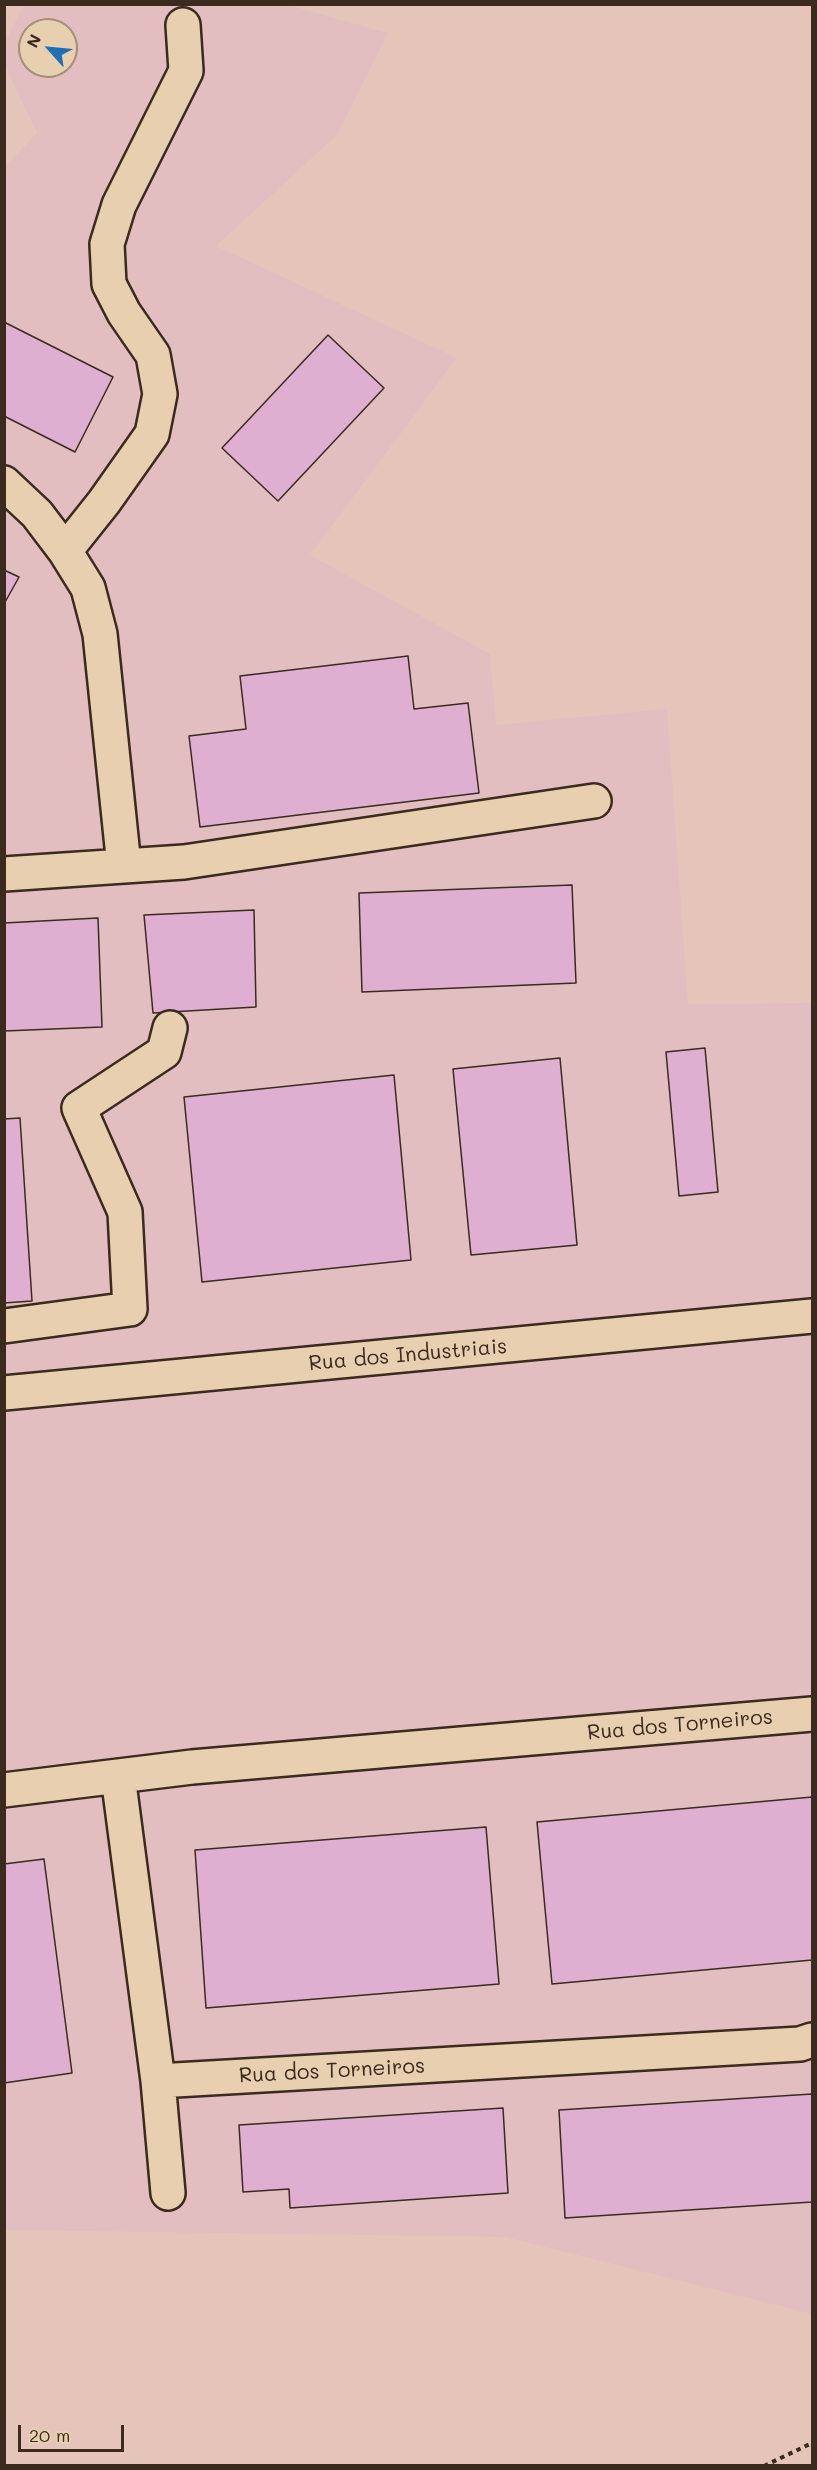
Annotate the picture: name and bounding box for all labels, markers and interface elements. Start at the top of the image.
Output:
north arrow [18,18,78,78]
text: N [21,30,45,51]
street label: Rua dos Industriais [308,1334,508,1376]
street label: Rua dos Torneiros [586,1704,774,1746]
street label: Rua dos Torneiros [238,2054,426,2088]
scale bar [21,2413,128,2451]
text: 20 m [29,2423,70,2447]

